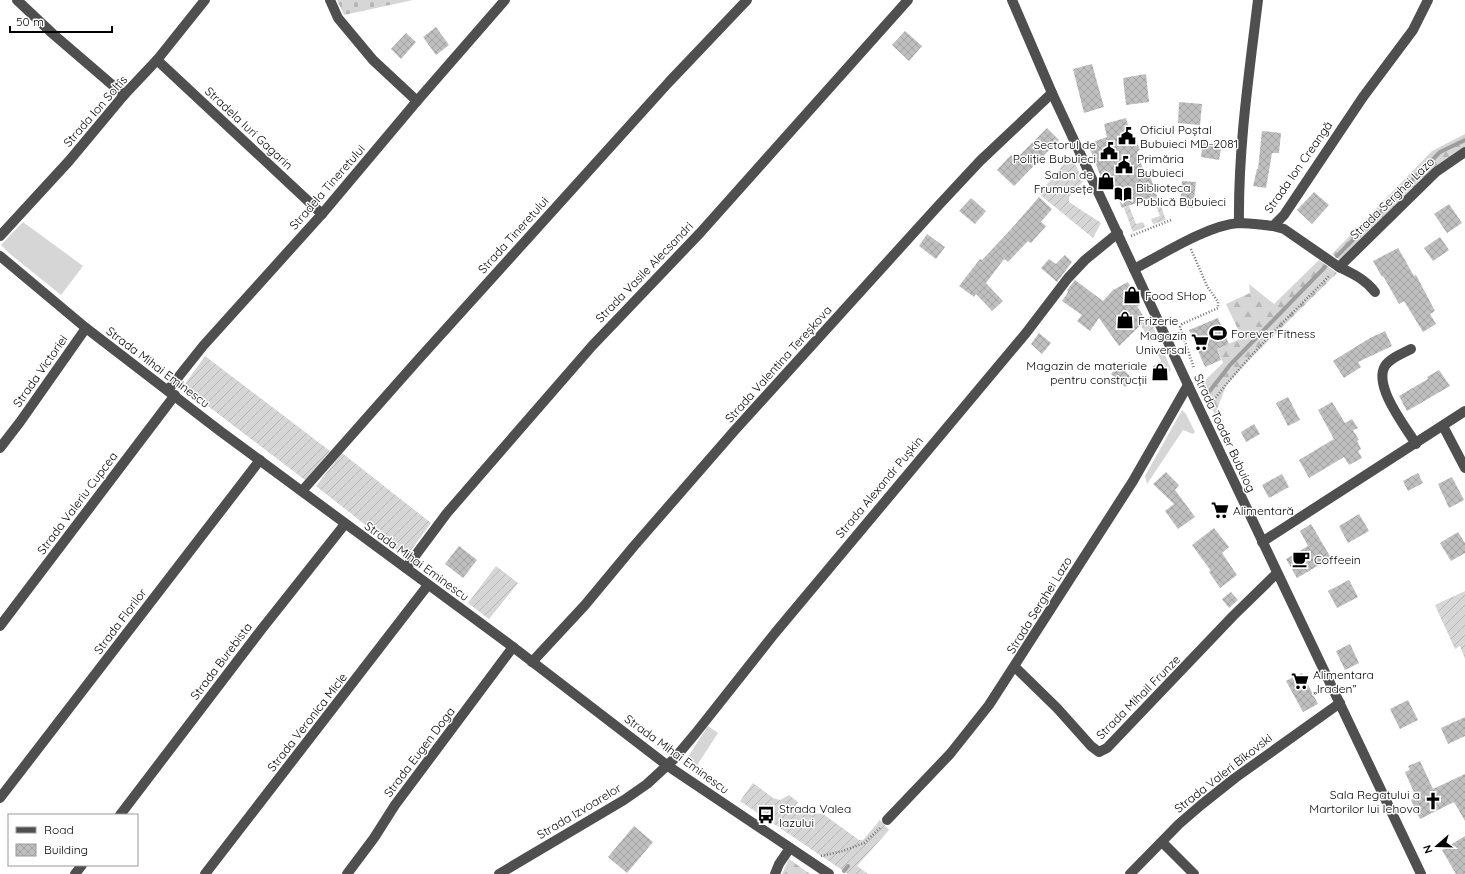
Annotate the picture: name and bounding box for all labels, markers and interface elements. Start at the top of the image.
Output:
scale bar [10,8,112,34]
text: 50 m [16,14,44,29]
street label: Strada Ion Soltîs [60,72,130,150]
street label: Stradela Iuri Gagarin [202,83,296,173]
street label: Strada Ion Creangă [1261,118,1335,216]
place label: Oficiul Poștal Bubuieci MD-2081 [1140,122,1238,151]
public building icon: Oficiul Poștal Bubuieci MD-2081 [1117,126,1137,146]
place label: Sectorul de Poliție Bubuieci [1013,137,1096,166]
street label: Stradela Tineretului [286,141,368,233]
public building icon: Sectorul de Poliție Bubuieci [1099,141,1119,161]
place label: Primăria Bubuieci [1137,151,1184,180]
street label: Strada Serghei Lazo [1347,154,1437,242]
public building icon: Primăria Bubuieci [1114,155,1134,175]
place label: Salon de Frumusețe [1034,167,1093,196]
shop icon: Salon de Frumusețe [1096,171,1116,191]
place label: Biblioteca Publică Bubuieci [1136,180,1226,209]
library icon: Biblioteca Publică Bubuieci [1113,184,1133,204]
street label: Strada Tineretului [475,194,551,276]
street label: Strada Vasile Alecsandri [592,219,696,325]
shop icon: Food SHop [1122,285,1142,305]
place label: Food SHop [1145,288,1207,303]
street label: Strada Valentina Tereșkova [721,302,835,426]
shop icon: Frizerie [1115,310,1135,330]
place label: Frizerie [1138,313,1178,328]
street label: Strada Mihai Eminescu [103,323,213,411]
sports icon: Forever Fitness [1208,323,1228,343]
place label: Forever Fitness [1231,326,1316,341]
place label: Magazin Universal [1135,328,1187,357]
street label: Strada Victoriei [9,332,71,410]
supermarket icon: Magazin Universal [1190,332,1210,352]
place label: Magazin de materiale pentru construcții [1026,358,1147,387]
shop icon: Magazin de materiale pentru construcții [1150,362,1170,382]
street label: Strada Toader Bubuiog [1191,372,1259,494]
street label: Strada Alexandr Pușkin [832,433,926,541]
street label: Strada Valeriu Cupcea [34,449,120,557]
supermarket icon: Alimentară [1210,500,1230,520]
place label: Alimentară [1233,503,1294,518]
street label: Strada Mihai Eminescu [362,518,472,604]
cafe icon: Coffeein [1291,549,1311,569]
place label: Coffeein [1314,552,1361,567]
street label: Strada Serghei Lazo [1003,554,1075,656]
street label: Strada Florilor [90,585,150,657]
street label: Strada Burebista [187,619,255,703]
street label: Strada Mihail Frunze [1093,652,1183,742]
place label: Alimentara „Iraden” [1313,667,1374,696]
street label: Strada Veronica Micle [264,670,350,774]
supermarket icon: Alimentara „Iraden” [1290,671,1310,691]
street label: Strada Eugen Doga [380,704,458,800]
street label: Strada Mihai Eminescu [622,711,732,797]
street label: Strada Valeri Bîkovski [1171,730,1275,816]
street label: Strada Izvoarelor [534,780,624,842]
place label: Sala Regatului a Martorilor lui Iehova [1309,787,1420,816]
church icon: Sala Regatului a Martorilor lui Iehova [1423,791,1443,811]
place label: Strada Valea Iazului [779,801,851,830]
bus stop icon: Strada Valea Iazului [756,805,776,825]
legend [8,814,138,866]
text: Road [44,822,74,837]
north arrow [1417,826,1457,866]
text: Building [44,842,88,857]
text: N [1420,843,1436,856]

